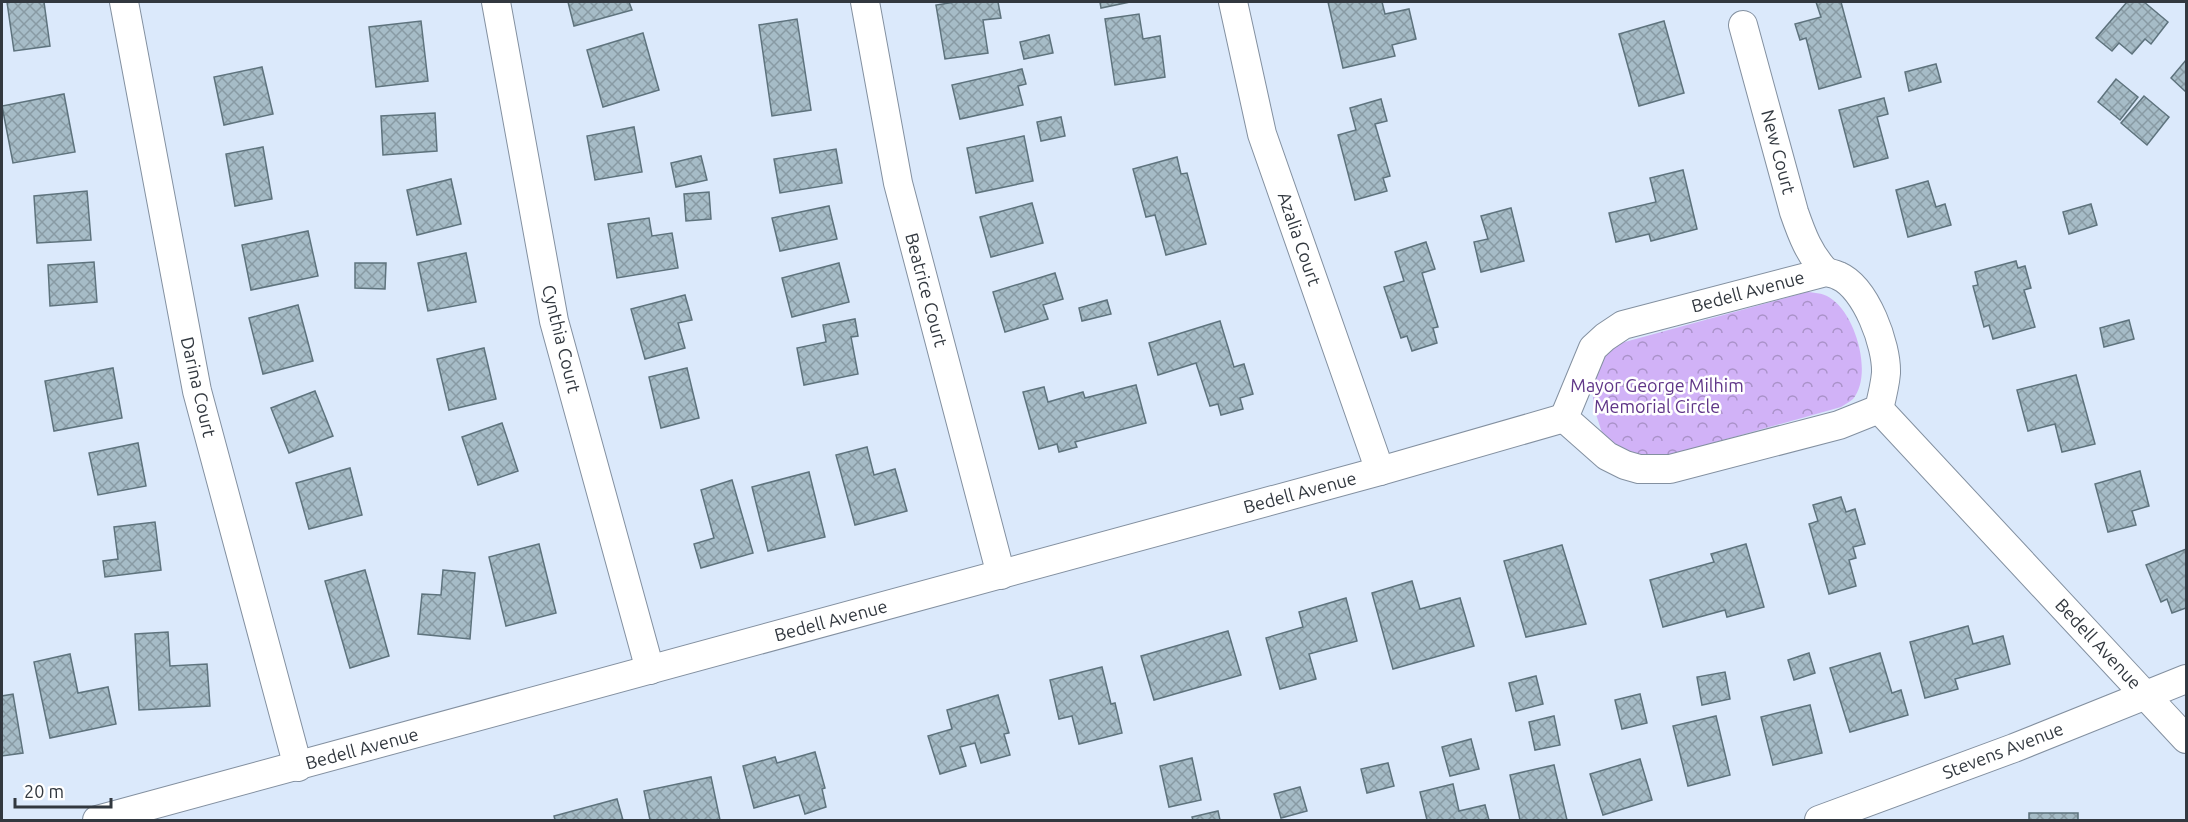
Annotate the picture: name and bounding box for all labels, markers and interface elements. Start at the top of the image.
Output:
street label: New Court [1758,107,1800,196]
street label: Azalia Court [1275,189,1325,288]
street label: Beatrice Court [902,231,952,349]
street label: Bedell Avenue [1689,266,1806,316]
street label: Cynthia Court [539,283,585,395]
street label: Darina Court [178,335,220,439]
park label: Mayor George Milhim Memorial Circle [1570,375,1744,416]
street label: Bedell Avenue [1241,467,1358,517]
street label: Bedell Avenue [2052,594,2146,693]
street label: Bedell Avenue [772,595,889,645]
street label: Stevens Avenue [1939,718,2066,782]
street label: Bedell Avenue [303,723,420,773]
scale bar [15,771,111,809]
text: 20 m [24,781,64,801]

